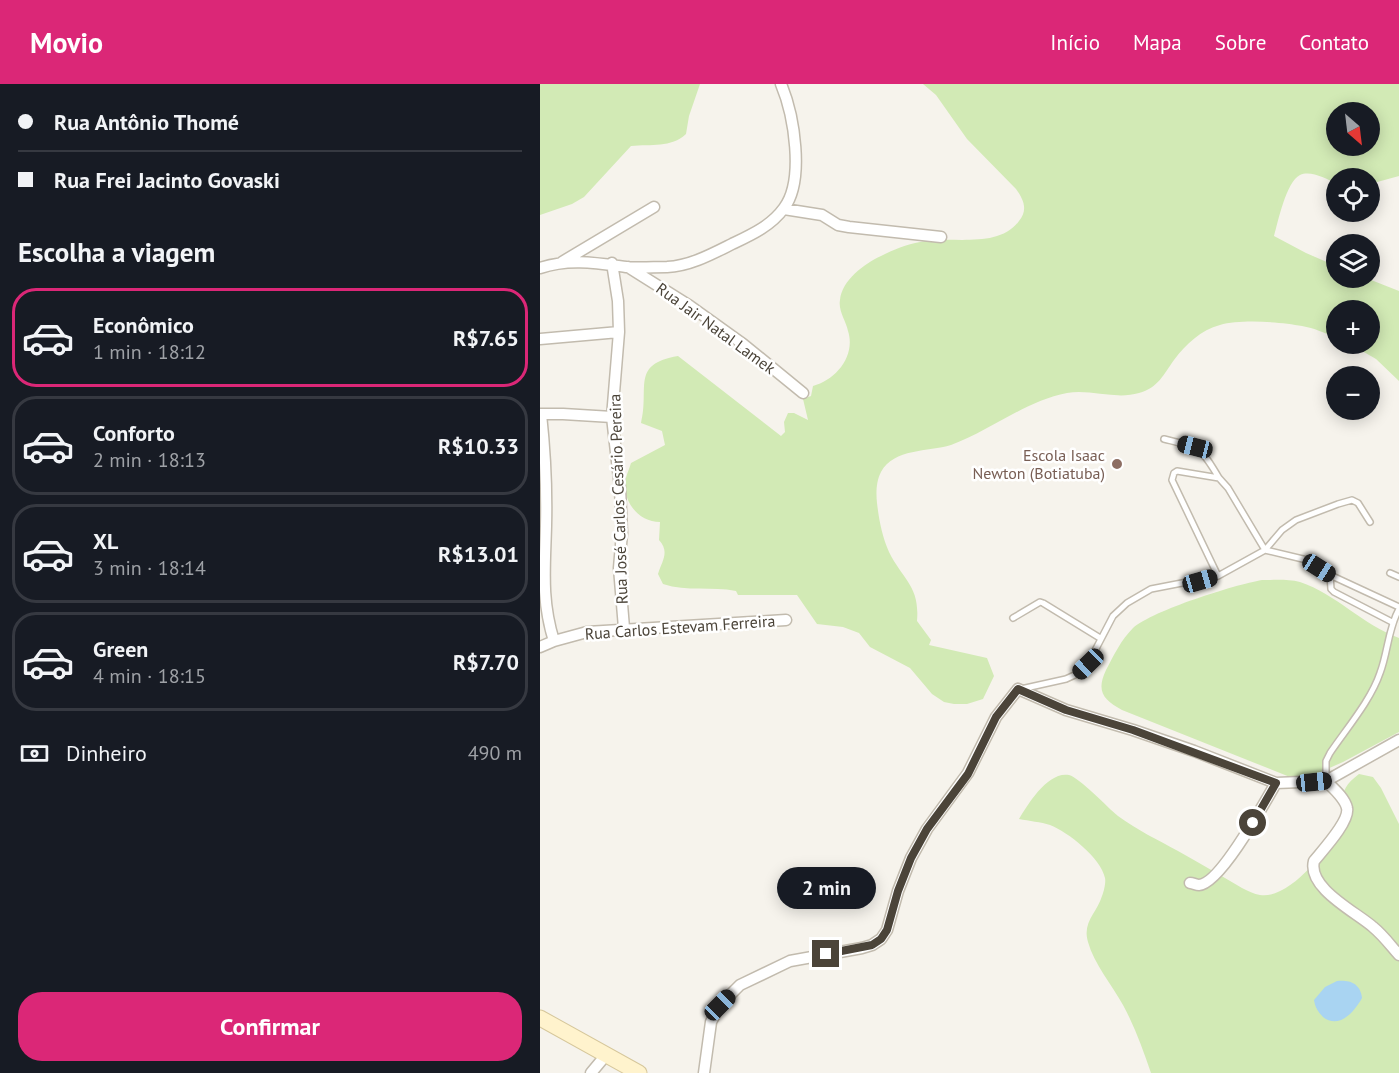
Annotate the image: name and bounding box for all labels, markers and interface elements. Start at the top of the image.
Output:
text: Movio [30,24,103,61]
text: Início [1050,29,1100,56]
text: Mapa [1133,29,1182,56]
text: Sobre [1215,29,1266,56]
text: Contato [1299,29,1369,56]
north arrow [1326,102,1380,156]
map controls [1326,102,1380,420]
text: Rua Antônio Thomé [54,108,239,136]
text: Rua Frei Jacinto Govaski [54,166,280,194]
button: locate [1326,168,1380,222]
button: layers [1326,234,1380,288]
text: Escolha a viagem [18,235,215,269]
street label: Rua Jair Natal Lamek [652,278,780,378]
button: + [1326,300,1380,354]
icon: car [21,311,75,365]
text: Econômico [93,311,194,339]
text: R$7.65 [453,324,519,352]
text: 1 min · 18:12 [93,339,206,365]
button: − [1326,366,1380,420]
street label: Rua José Carlos Cesário Pereira [604,393,632,605]
icon: car [21,419,75,473]
text: Conforto [93,419,175,447]
text: R$10.33 [438,432,519,460]
car [1175,434,1215,460]
place label: Escola Isaac Newton (Botiatuba) [973,445,1105,483]
text: 2 min · 18:13 [93,447,206,473]
marker: Escola Isaac Newton (Botiatuba) [1110,457,1124,471]
icon: car [21,527,75,581]
text: XL [93,527,118,555]
text: R$13.01 [438,540,519,568]
car [1299,551,1339,585]
text: 3 min · 18:14 [93,555,206,581]
car [1180,567,1220,595]
street label: Rua Carlos Estevam Ferreira [584,610,776,644]
icon: car [21,635,75,689]
text: Green [93,635,148,663]
car [1069,645,1107,683]
text: R$7.70 [453,648,519,676]
text: 4 min · 18:15 [93,663,206,689]
icon: cash [18,737,51,770]
text: Dinheiro [66,739,147,767]
text: 490 m [468,740,522,766]
car [1295,771,1333,793]
route start [1239,809,1266,836]
callout: 2 min [776,867,876,909]
text: 2 min [802,875,851,901]
route end [812,940,839,967]
car [701,986,739,1024]
button: Confirmar [18,992,522,1061]

